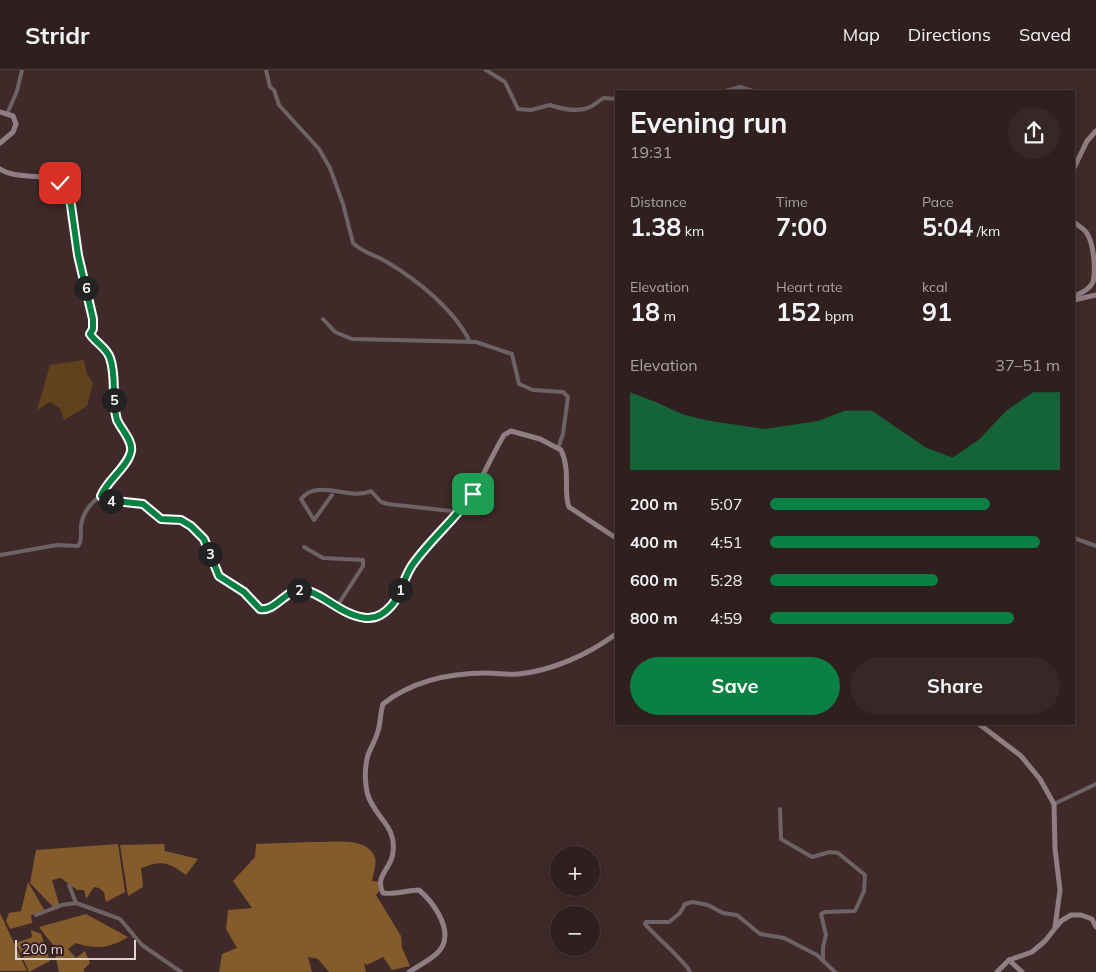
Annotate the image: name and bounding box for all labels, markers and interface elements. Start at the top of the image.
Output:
text: Stridr [25,20,89,50]
text: Map [843,23,880,46]
text: Directions [908,23,991,46]
text: Saved [1019,23,1071,46]
text: Evening run [630,105,787,140]
button: share [1008,107,1060,159]
text: 19:31 [630,142,672,162]
pin [39,162,81,204]
icon: check [46,169,74,197]
text: Distance [630,193,687,211]
text: Time [776,193,808,211]
text: Pace [922,193,954,211]
text: 1.38 [630,211,681,242]
text: 7:00 [776,211,827,242]
text: 5:04 [922,211,973,242]
text: km [681,222,704,240]
text: /km [973,222,1000,240]
pin: 6 [74,276,98,300]
text: Elevation [630,278,689,296]
text: Heart rate [776,278,843,296]
text: kcal [922,278,948,296]
text: 6 [82,279,91,297]
text: 18 [630,296,660,327]
text: 152 [776,296,821,327]
text: 91 [922,296,952,327]
text: m [660,307,676,325]
text: bpm [821,307,854,325]
text: Elevation [630,355,698,375]
text: 37–51 m [995,355,1060,375]
pin: 5 [102,388,126,412]
text: 5 [110,391,119,409]
pin [452,473,494,515]
icon: arrive [459,480,487,508]
pin: 4 [98,488,124,514]
text: 4 [107,492,116,510]
text: 200 m [630,494,678,514]
text: 5:07 [710,494,742,514]
text: 400 m [630,532,678,552]
text: 4:51 [710,532,742,552]
pin: 3 [198,542,222,566]
text: 3 [206,545,215,563]
text: 600 m [630,570,678,590]
text: 5:28 [710,570,742,590]
pin: 2 [286,578,312,602]
pin: 1 [388,578,412,602]
text: 2 [295,581,304,599]
text: 1 [396,581,405,599]
text: 800 m [630,608,678,628]
text: 4:59 [710,608,742,628]
button: Save [630,657,840,715]
button: Share [850,657,1060,715]
map controls [550,846,600,956]
button: + [550,846,600,896]
button: − [550,906,600,956]
scale bar [15,937,136,960]
text: 200 m [22,940,63,958]

